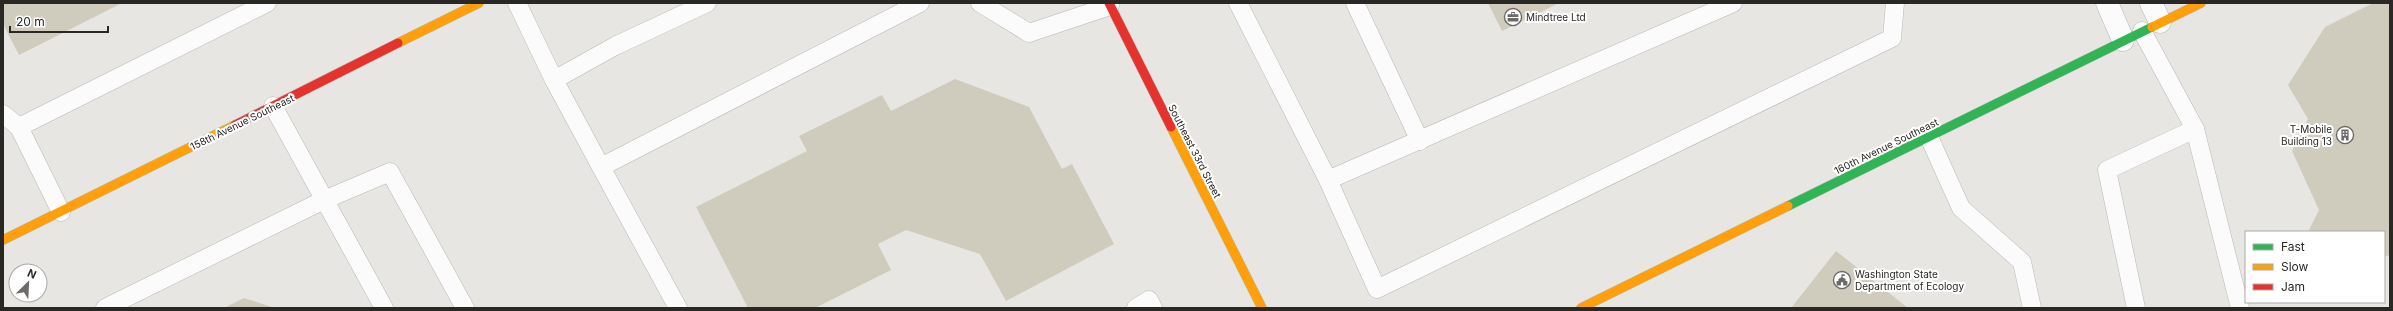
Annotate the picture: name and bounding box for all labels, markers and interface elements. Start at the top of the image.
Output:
office icon: Mindtree Ltd [1503,7,1523,27]
scale bar [10,8,108,34]
place label: Mindtree Ltd [1526,11,1586,23]
text: 20 m [16,14,45,29]
street label: 158th Avenue Southeast [188,91,296,152]
street label: Southeast 33rd Street [1166,102,1224,200]
street label: 160th Avenue Southeast [1832,115,1941,176]
place label: T-Mobile Building 13 [2281,123,2332,147]
building icon: T-Mobile Building 13 [2335,125,2355,145]
legend [2245,231,2385,303]
text: Fast [2281,239,2305,254]
text: Slow [2281,259,2309,274]
north arrow [8,263,48,303]
text: N [25,266,39,282]
place label: Washington State Department of Ecology [1855,268,1964,292]
public building icon: Washington State Department of Ecology [1832,270,1852,290]
text: Jam [2281,279,2305,294]

